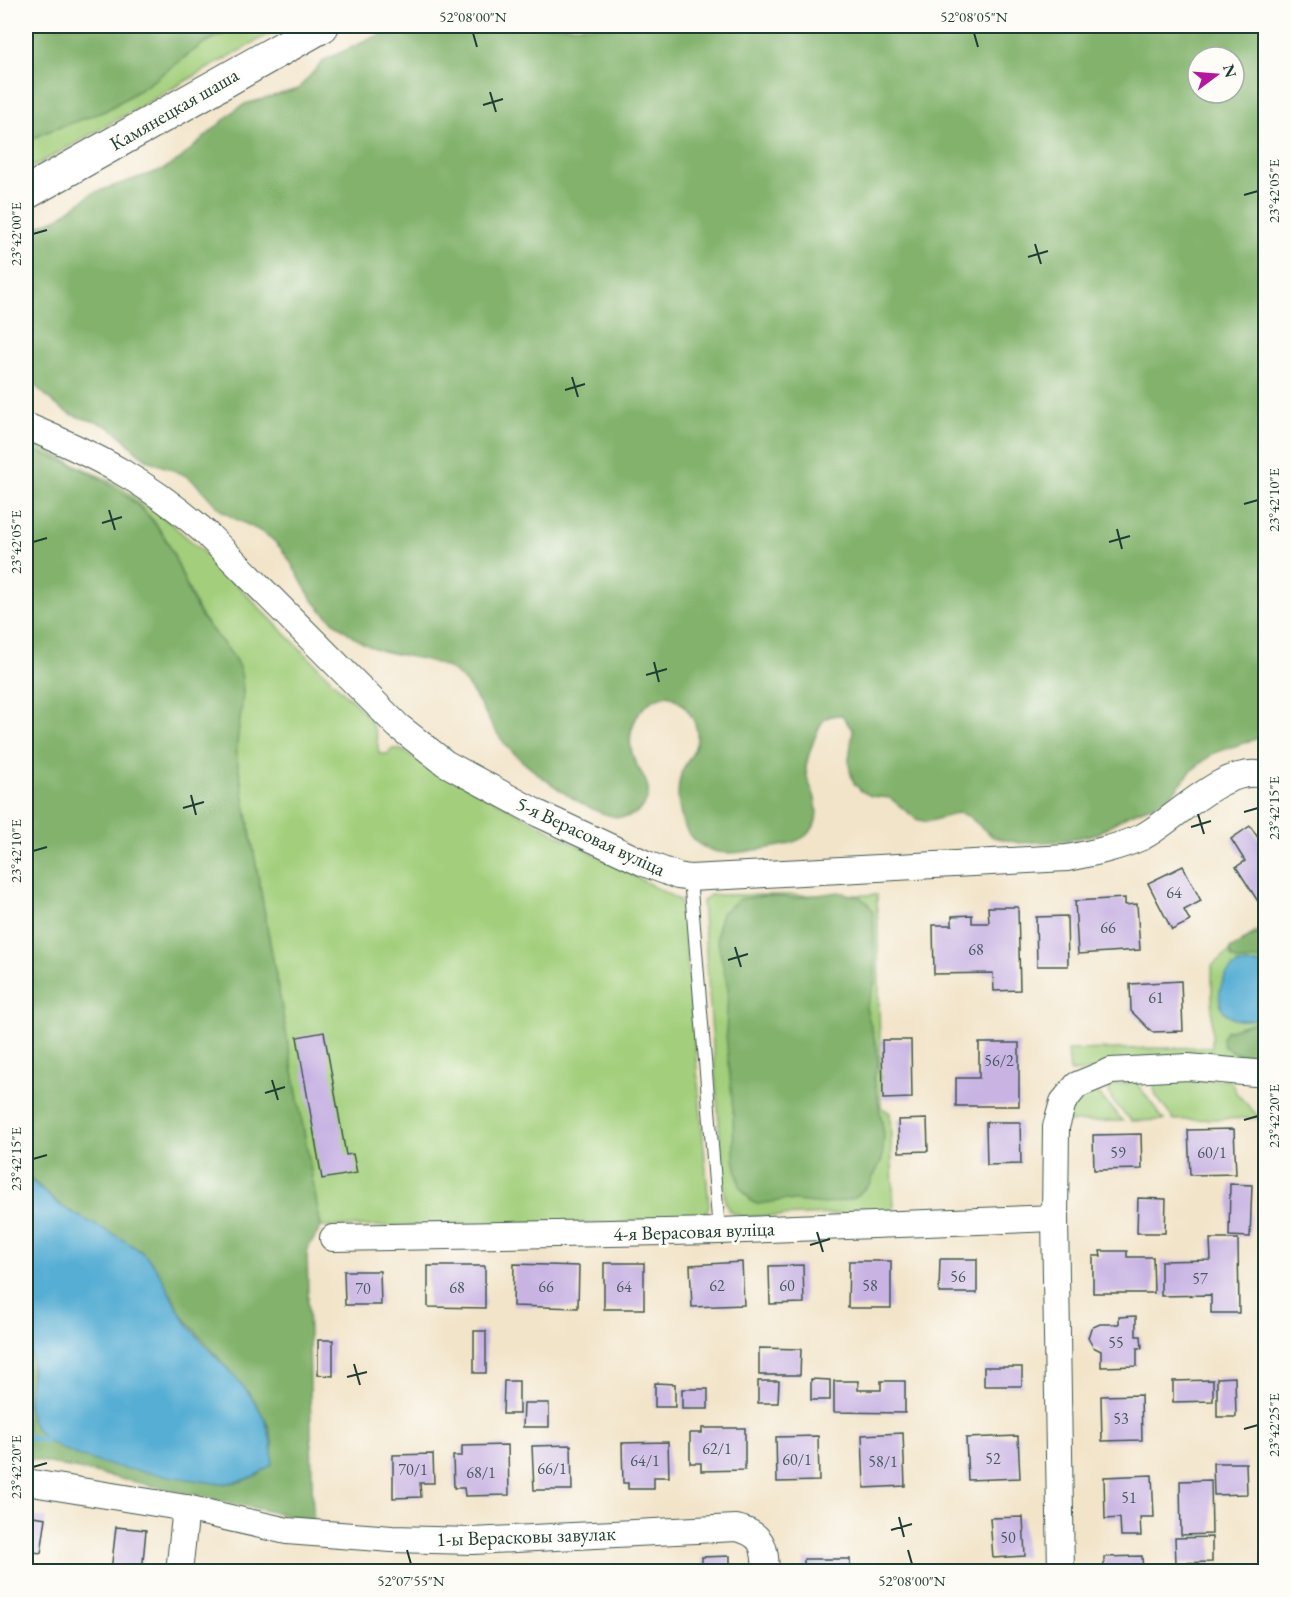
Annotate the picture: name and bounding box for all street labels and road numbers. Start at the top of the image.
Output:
street label: Камянецкая шаша [105,61,243,157]
street label: 5-я Верасовая вуліца [512,790,670,882]
street label: 4-я Верасовая вуліца [613,1215,775,1247]
street label: 1-ы Верасковы завулак [436,1520,617,1552]

